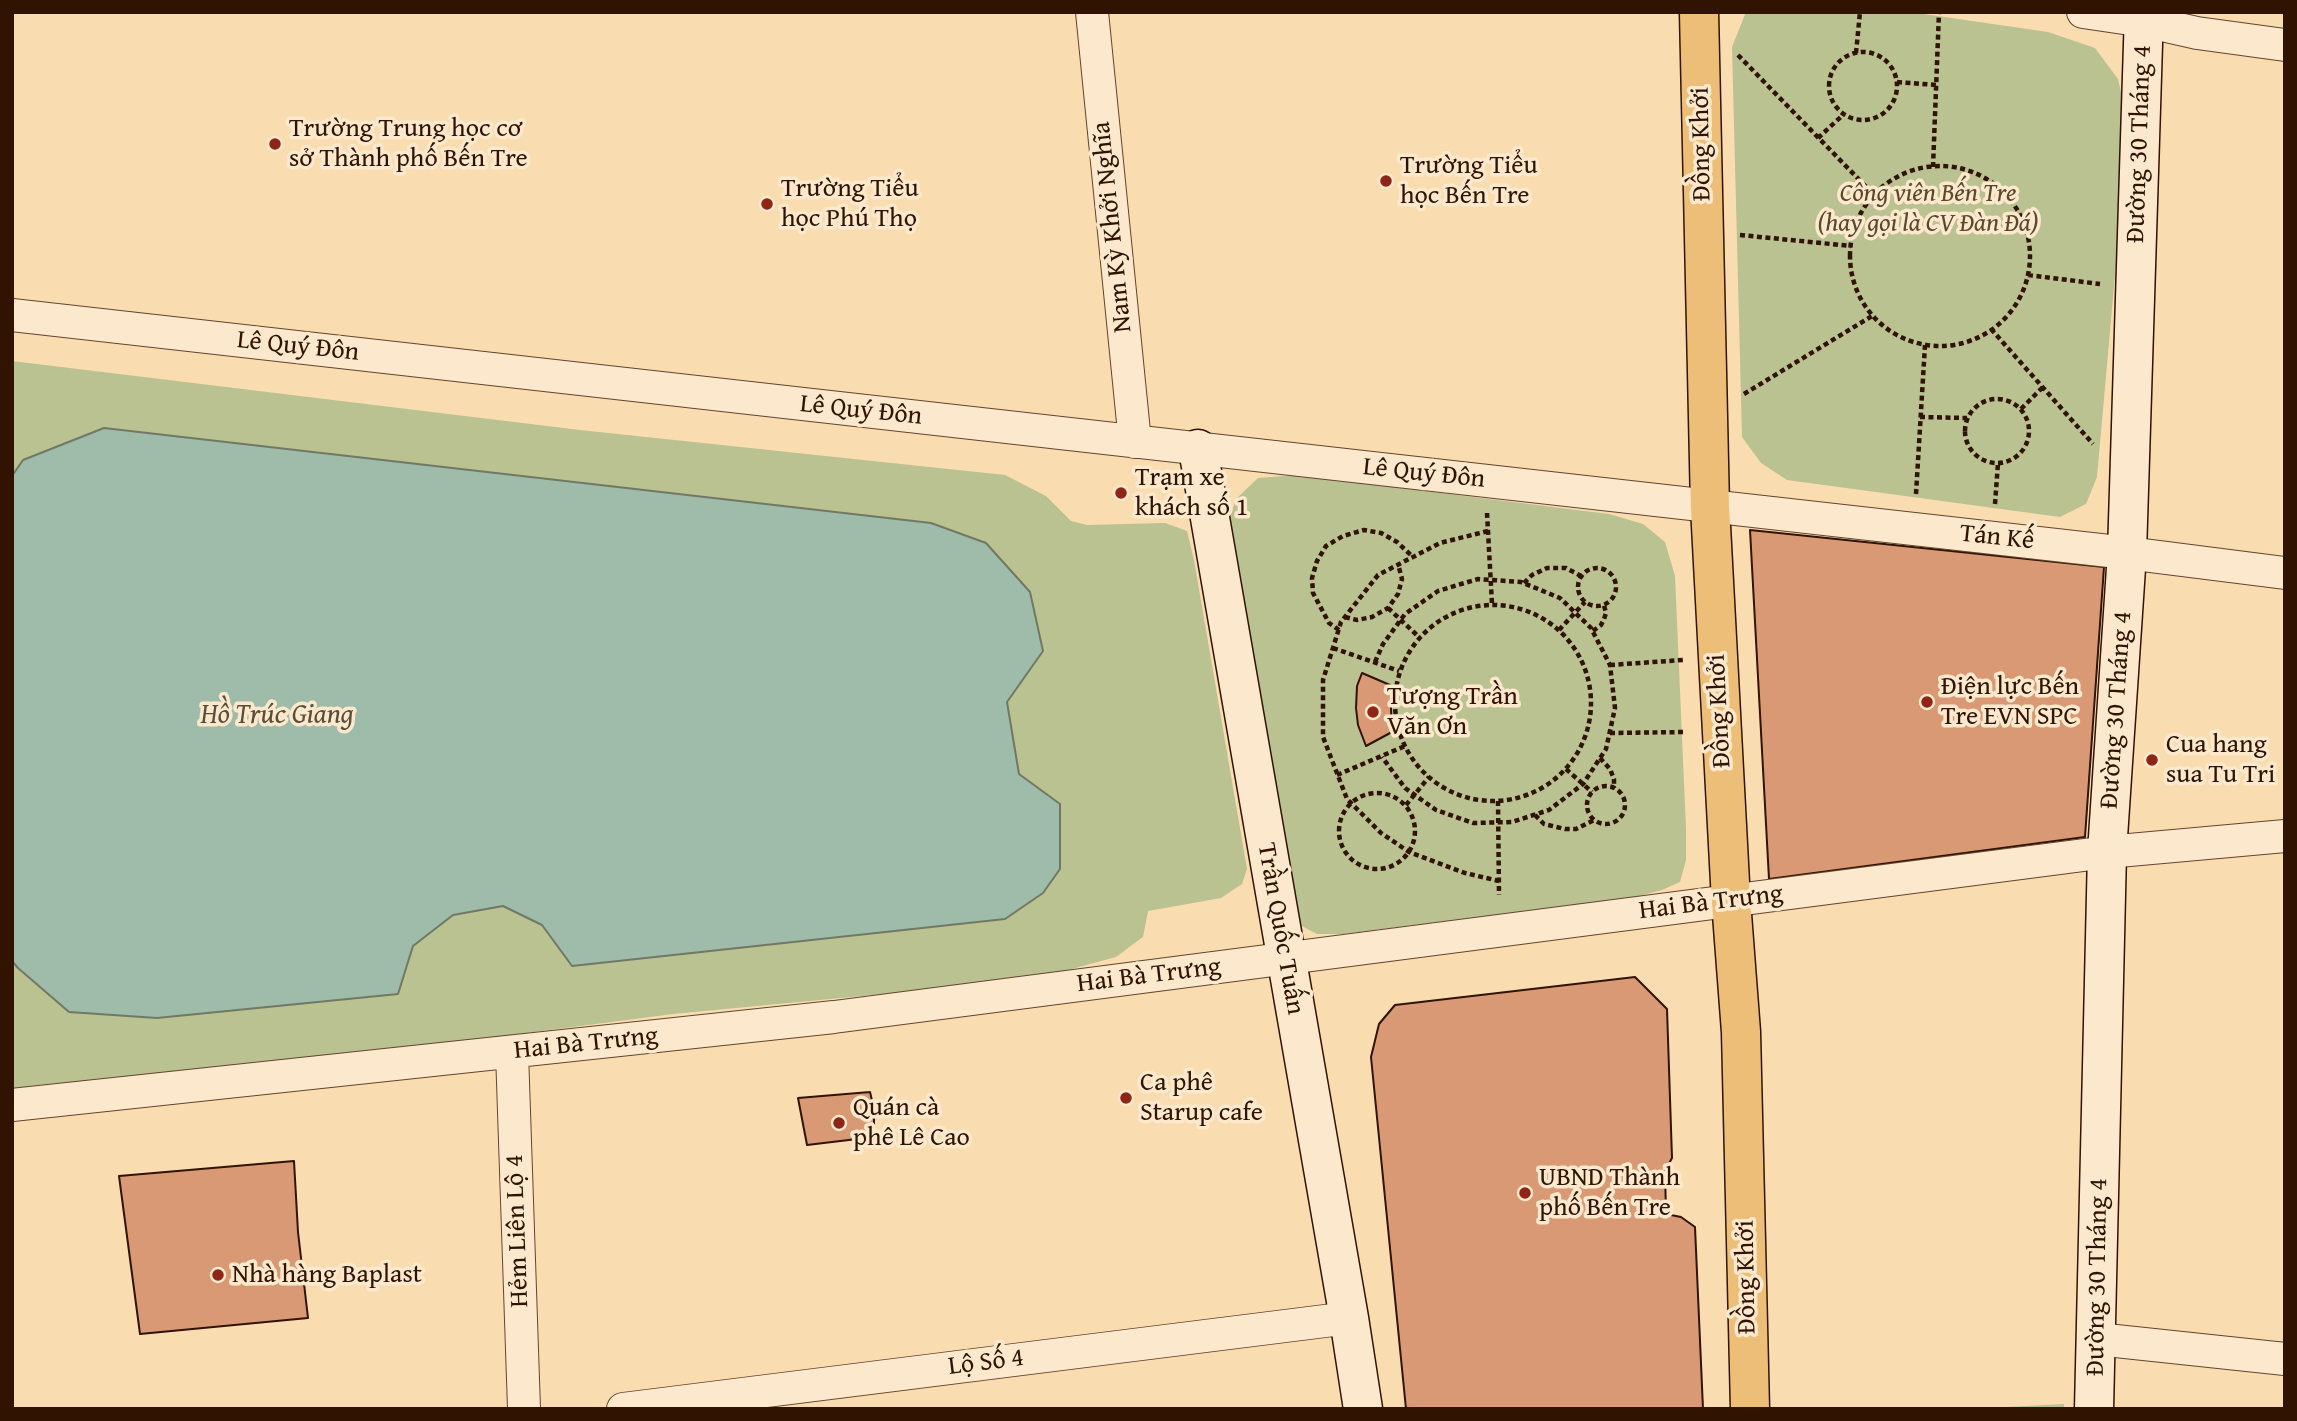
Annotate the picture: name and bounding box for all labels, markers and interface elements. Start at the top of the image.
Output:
street label: Đường 30 Tháng 4 [2121,45,2159,243]
street label: Đồng Khởi [1685,87,1719,201]
place label: Trường Trung học cơ sở Thành phố Bến Tre [289,113,528,174]
street label: Nam Kỳ Khởi Nghĩa [1086,120,1140,334]
marker: Trường Trung học cơ sở Thành phố Bến Tre [267,136,283,152]
place label: Trường Tiểu học Bến Tre [1400,150,1538,212]
place label: Trường Tiểu học Phú Thọ [781,173,919,234]
marker: Trường Tiểu học Bến Tre [1378,173,1394,189]
park label: Công viên Bến Tre (hay gọi là CV Đàn Đá) [1817,178,2039,240]
marker: Trường Tiểu học Phú Thọ [759,196,775,212]
street label: Lê Quý Đôn [235,325,361,369]
street label: Lê Quý Đôn [798,389,924,433]
street label: Lê Quý Đôn [1361,452,1487,496]
place label: Trạm xe khách số 1 [1135,462,1248,524]
marker: Trạm xe khách số 1 [1113,485,1129,501]
street label: Tán Kế [1958,519,2036,557]
street label: Đường 30 Tháng 4 [2095,610,2139,810]
street label: Đồng Khởi [1701,653,1739,769]
place label: Điện lực Bến Tre EVN SPC [1941,671,2079,732]
place label: Tượng Trần Văn Ơn [1387,681,1518,742]
marker: Điện lực Bến Tre EVN SPC [1919,694,1935,710]
water label: Hồ Trúc Giang [200,699,354,733]
marker: Tượng Trần Văn Ơn [1365,704,1381,720]
place label: Cua hang sua Tu Tri [2166,729,2275,790]
marker: Cua hang sua Tu Tri [2144,752,2160,768]
street label: Trần Quốc Tuấn [1250,841,1310,1017]
street label: Hai Bà Trưng [1637,879,1785,927]
street label: Hai Bà Trưng [1075,952,1223,1000]
street label: Hai Bà Trưng [512,1021,660,1067]
place label: Ca phê Starup cafe [1140,1067,1263,1128]
marker: Ca phê Starup cafe [1118,1090,1134,1106]
place label: Quán cà phê Lê Cao [853,1092,970,1154]
marker: Quán cà phê Lê Cao [831,1115,847,1131]
street label: Hẻm Liên Lộ 4 [500,1154,536,1308]
place label: UBND Thành phố Bến Tre [1539,1162,1680,1224]
street label: Đường 30 Tháng 4 [2081,1178,2115,1376]
marker: UBND Thành phố Bến Tre [1517,1185,1533,1201]
street label: Đồng Khởi [1730,1220,1764,1334]
place label: Nhà hàng Baplast [232,1259,422,1291]
marker: Nhà hàng Baplast [210,1267,226,1283]
street label: Lộ Số 4 [946,1343,1026,1383]

